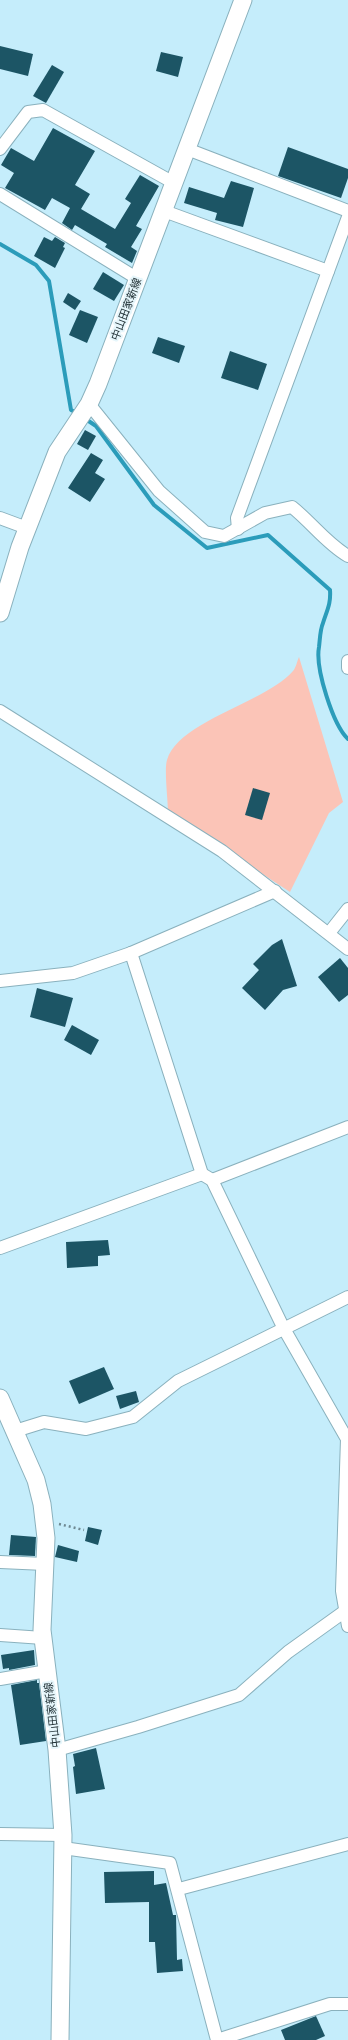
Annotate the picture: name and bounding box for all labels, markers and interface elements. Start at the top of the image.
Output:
street label: 中山田家新線 [108,276,144,342]
street label: 中山田家新線 [41,1681,63,1749]

